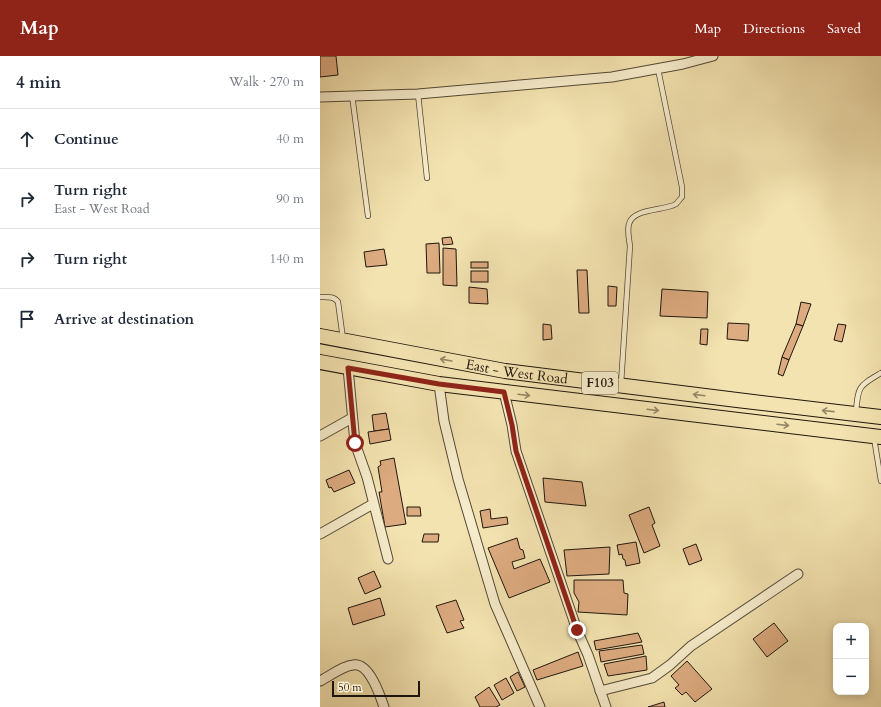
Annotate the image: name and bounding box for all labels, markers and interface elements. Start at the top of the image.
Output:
text: Map [20,15,59,41]
text: Map [695,19,721,38]
text: Directions [743,19,805,38]
text: Saved [827,19,861,38]
text: 4 min [16,71,61,94]
text: Walk · 270 m [229,73,304,91]
icon: ahead [16,128,38,150]
text: Continue [54,129,119,149]
text: 40 m [276,130,304,148]
text: Turn right [54,180,127,200]
icon: right [16,188,38,210]
text: 90 m [276,190,304,208]
text: East - West Road [54,200,150,218]
icon: right [16,248,38,270]
text: Turn right [54,249,127,269]
text: 140 m [270,250,304,268]
icon: arrive [16,308,38,330]
text: Arrive at destination [54,309,194,329]
street label: East - West Road [464,354,570,388]
one-way arrow [440,356,453,364]
road number: F103 [582,372,618,394]
one-way arrow [517,391,530,398]
one-way arrow [693,392,706,399]
one-way arrow [647,406,660,414]
one-way arrow [822,407,835,414]
one-way arrow [776,421,789,429]
route start [346,434,364,452]
route end [568,621,586,639]
map controls [833,623,869,695]
button: + [833,623,869,659]
button: − [833,659,869,695]
scale bar [332,679,420,698]
text: 50 m [338,680,362,695]

